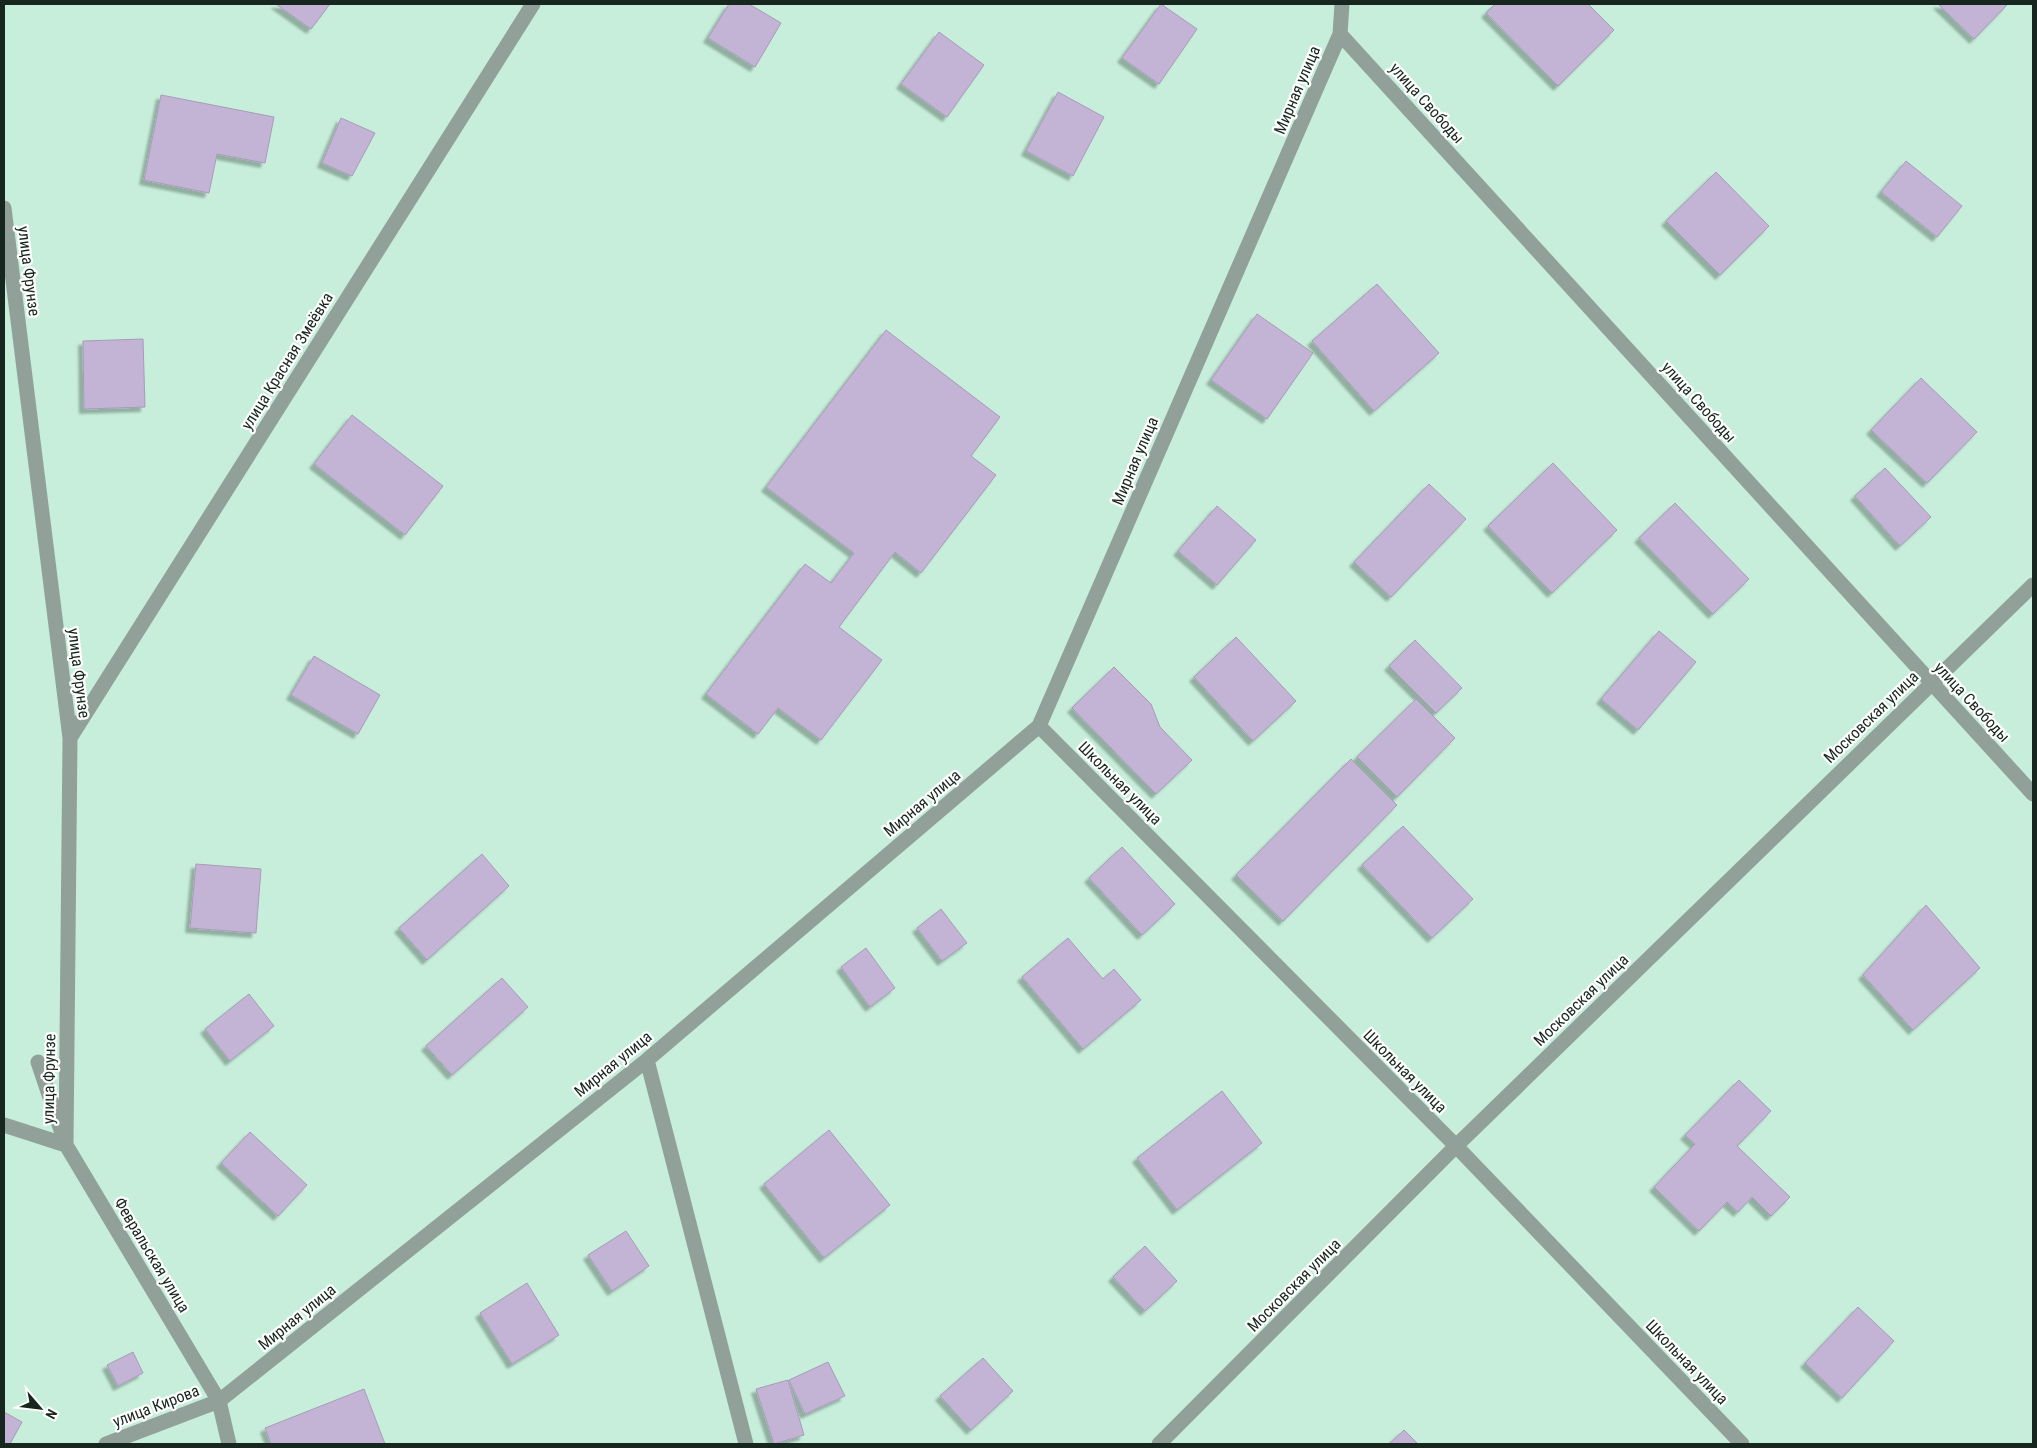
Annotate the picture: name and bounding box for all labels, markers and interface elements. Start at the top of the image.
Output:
street label: Мирная улица [1270,43,1324,137]
street label: улица Свободы [1386,59,1468,147]
street label: улица Фрунзе [14,225,44,317]
street label: улица Красная Змеёвка [237,289,337,433]
street label: улица Свободы [1658,358,1740,446]
street label: Мирная улица [1108,414,1162,508]
street label: улица Фрунзе [64,627,94,719]
street label: улица Свободы [1930,658,2014,746]
street label: Московская улица [1820,667,1922,767]
street label: Школьная улица [1074,737,1166,829]
street label: Мирная улица [880,766,964,840]
street label: Московская улица [1530,950,1632,1050]
street label: Школьная улица [1359,1025,1451,1117]
street label: Мирная улица [570,1027,656,1101]
street label: улица Фрунзе [39,1034,59,1124]
street label: Февральская улица [110,1194,194,1316]
street label: Московская улица [1243,1234,1345,1336]
street label: Мирная улица [254,1280,340,1354]
street label: Школьная улица [1642,1316,1732,1408]
street label: улица Кирова [110,1381,202,1431]
north arrow [15,1383,65,1433]
text: N [42,1407,61,1422]

